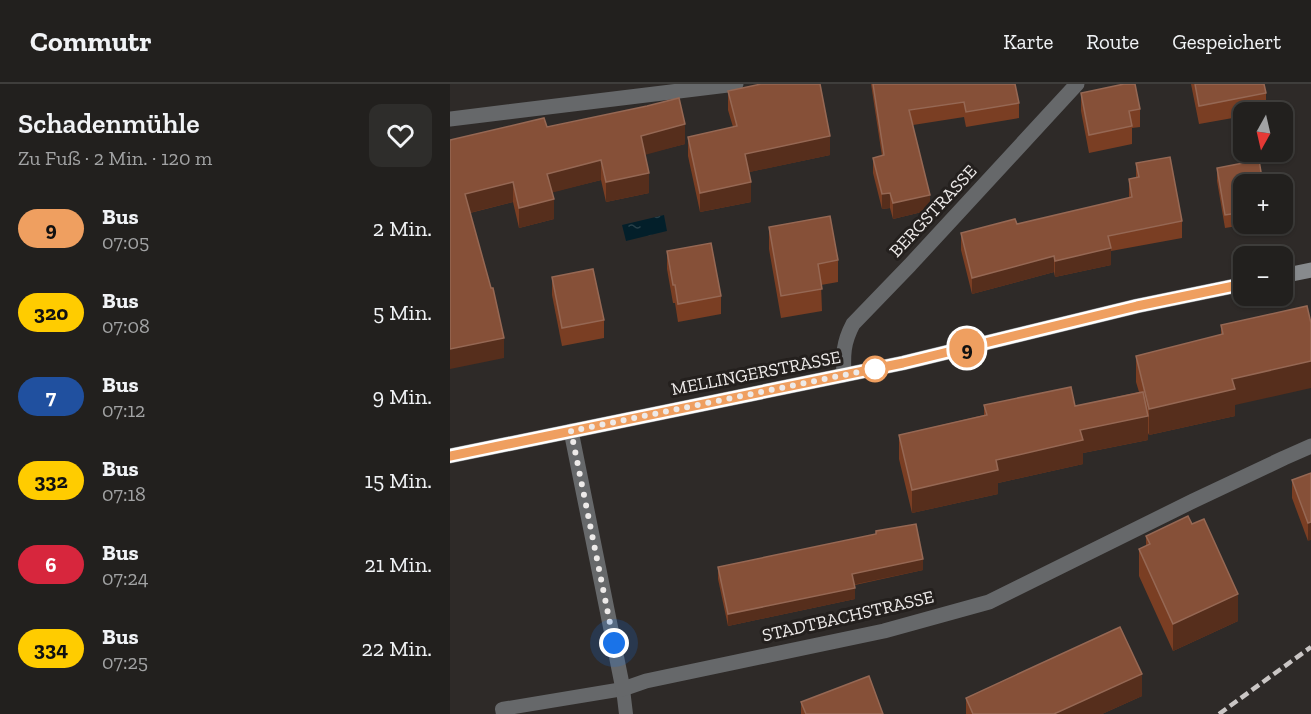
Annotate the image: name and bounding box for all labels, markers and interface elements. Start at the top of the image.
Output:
text: Commutr [30,25,152,58]
text: Karte [1003,29,1053,54]
text: Route [1086,29,1139,54]
text: Gespeichert [1172,29,1281,54]
north arrow [1233,102,1293,162]
map controls [1233,102,1293,306]
button: heart [369,104,432,167]
text: Schadenmühle [18,107,200,140]
text: Zu Fuß · 2 Min. · 120 m [18,146,212,170]
street label: BERGSTRASSE [885,160,981,262]
button: + [1233,174,1293,234]
text: Bus [102,203,139,230]
text: 2 Min. [373,215,432,242]
text: 9 [45,216,57,241]
text: 07:05 [102,230,149,254]
button: − [1233,246,1293,306]
text: Bus [102,287,139,314]
text: 5 Min. [373,299,432,326]
text: 320 [34,300,68,325]
text: 07:08 [102,314,150,338]
line badge: 9 [948,328,986,368]
text: 9 [961,336,973,361]
street label: MELLINGERSTRASSE [669,346,843,400]
unlabelled marker [862,356,888,382]
text: Bus [102,371,139,398]
text: 9 Min. [373,383,432,410]
text: 7 [46,384,56,409]
text: 07:12 [102,398,145,422]
text: Bus [102,455,139,482]
text: 15 Min. [364,467,432,494]
text: 332 [34,468,68,493]
text: 07:18 [102,482,146,506]
text: Bus [102,539,139,566]
text: 21 Min. [364,551,432,578]
text: 6 [45,552,57,577]
text: 07:24 [102,566,149,590]
street label: STADTBACHSTRASSE [760,586,936,646]
text: Bus [102,623,139,650]
your location [599,628,629,658]
text: 22 Min. [362,635,432,662]
text: 334 [34,636,68,661]
text: 07:25 [102,650,148,674]

